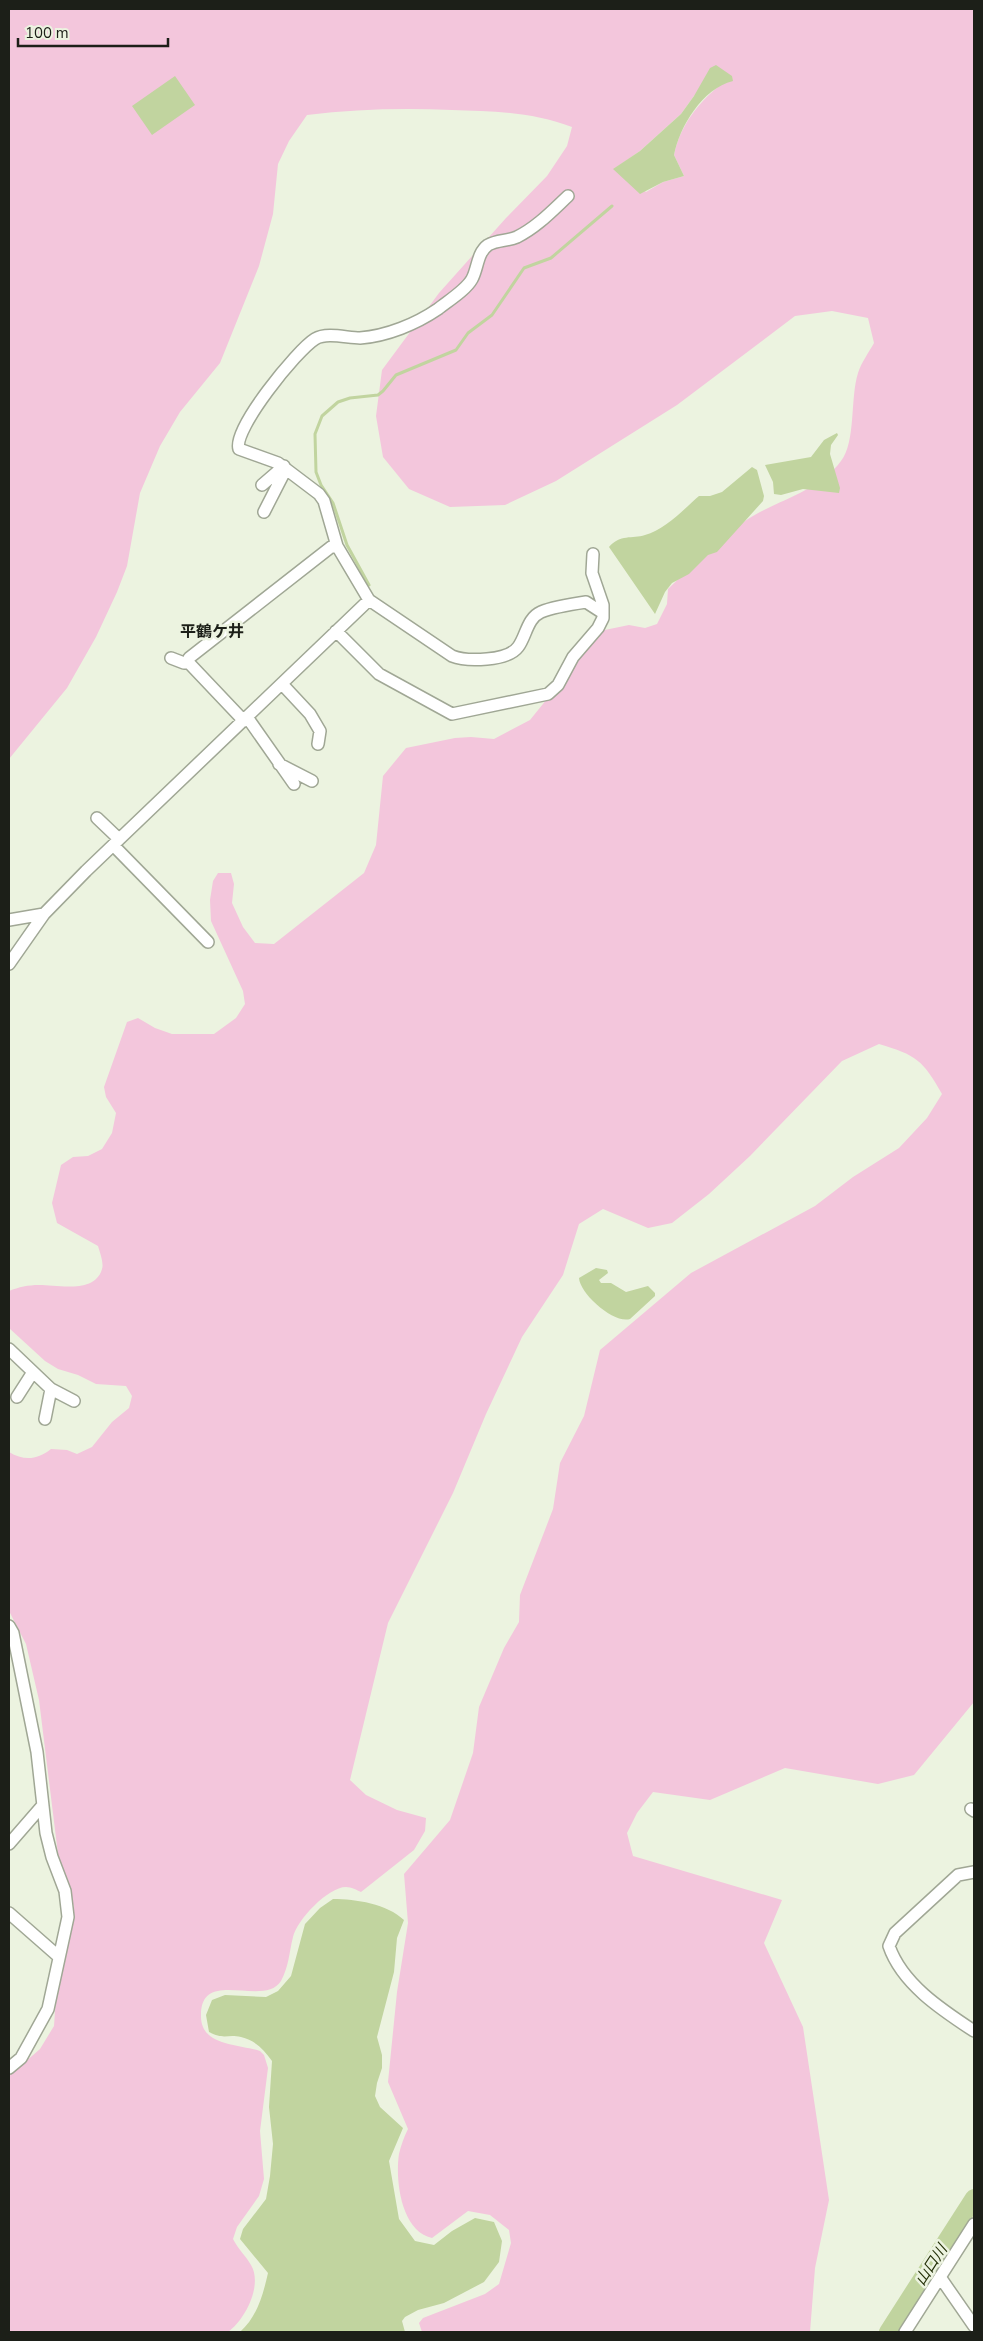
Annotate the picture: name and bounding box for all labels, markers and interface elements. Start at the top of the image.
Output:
scale bar [18,15,168,47]
text: 100 m [25,23,69,43]
district label: 平鶴ケ井 [180,621,244,643]
water label: 山口川 [910,2239,953,2289]

